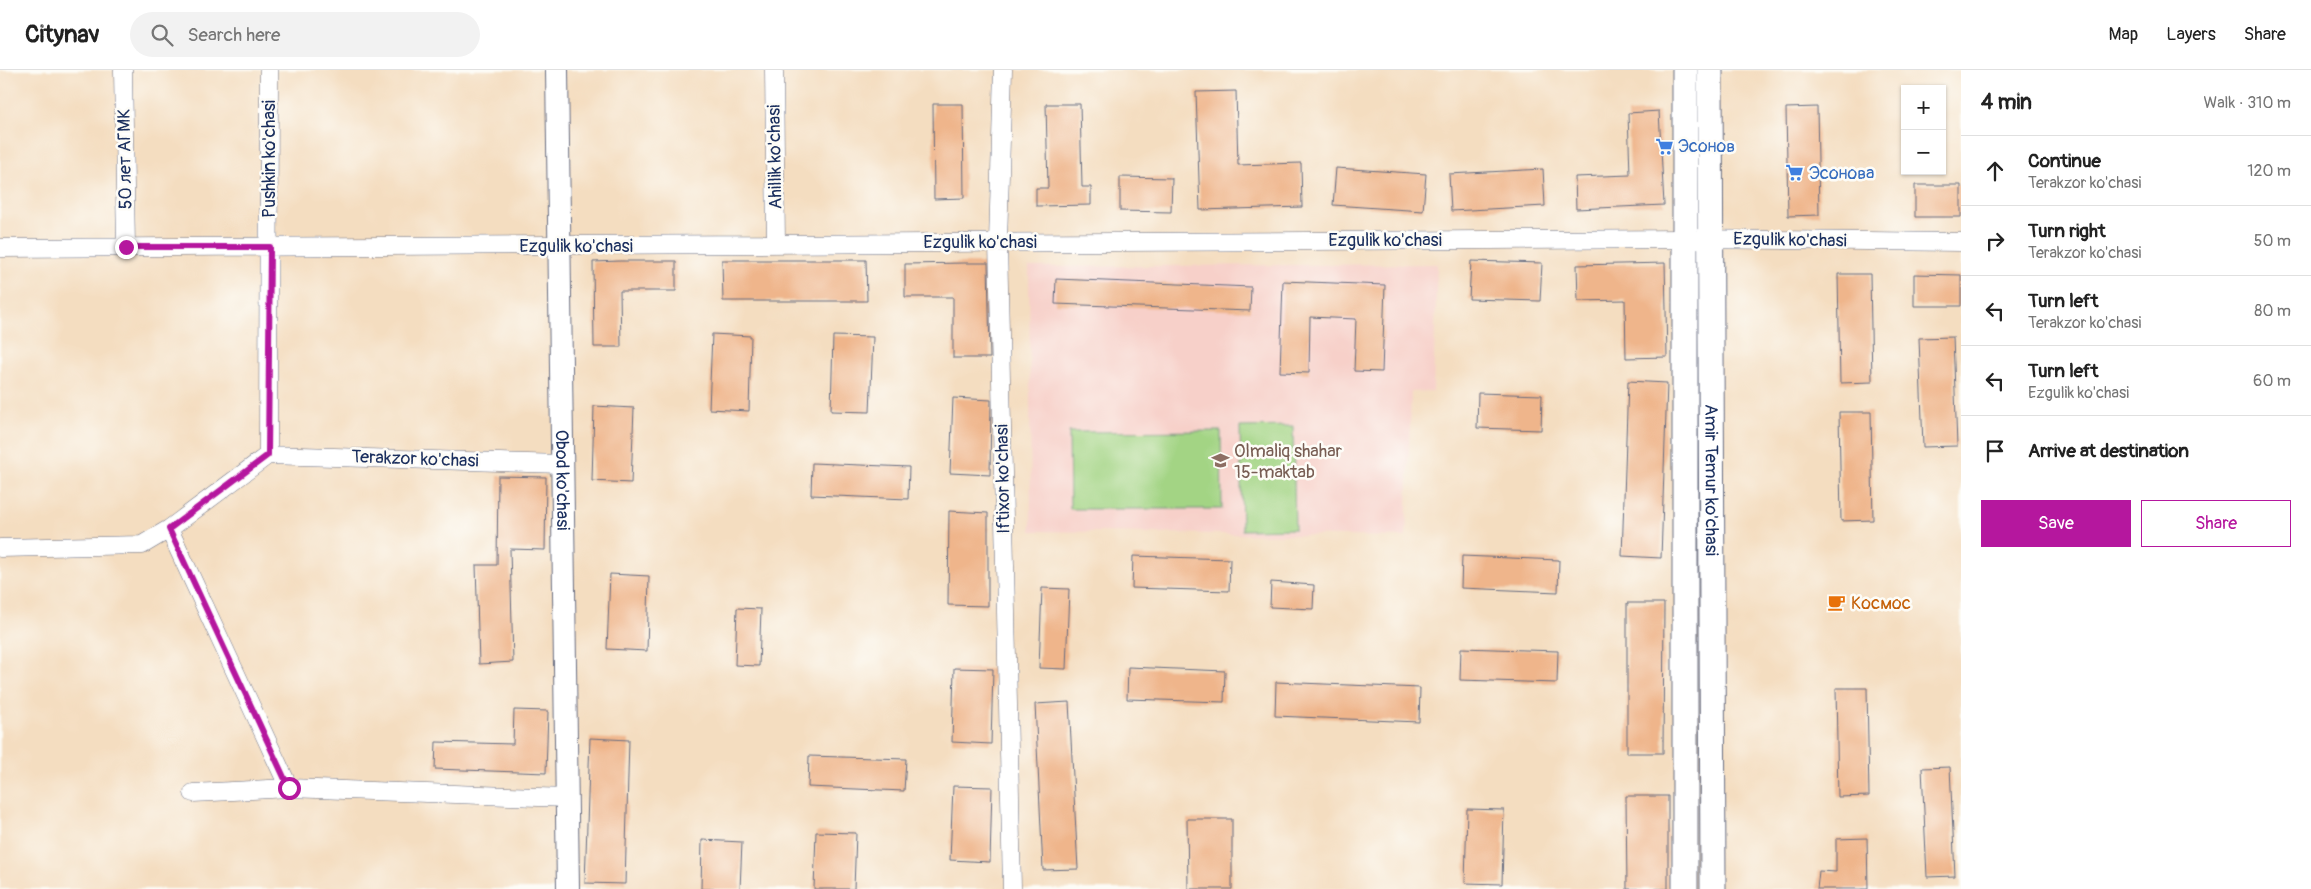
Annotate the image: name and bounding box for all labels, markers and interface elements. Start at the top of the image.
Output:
search box [130,12,480,57]
text: Citynav [25,20,100,49]
icon: search [148,21,176,49]
text: Search here [188,23,280,47]
text: Map [2109,23,2138,46]
text: Layers [2166,23,2216,46]
text: Share [2244,23,2286,46]
map controls [1901,85,1946,175]
button: + [1901,85,1946,130]
text: 4 min [1981,89,2032,116]
text: Walk · 310 m [2204,93,2291,113]
street label: Pushkin ko'chasi [258,100,281,218]
street label: Ahillik ko'chasi [763,104,787,210]
street label: 50 лет АГМК [113,108,137,210]
button: − [1901,130,1946,175]
place label: Эсонов [1678,135,1735,158]
supermarket icon: Эсонов [1654,136,1674,156]
text: Continue [2028,149,2101,173]
icon: ahead [1981,157,2009,185]
text: 120 m [2247,161,2291,181]
place label: Эсонова [1809,162,1874,185]
supermarket icon: Эсонова [1785,163,1805,183]
text: Terakzor ko'chasi [2028,173,2141,193]
text: Turn right [2028,219,2106,243]
icon: right [1981,227,2009,255]
street label: Ezgulik ko'chasi [1733,228,1847,252]
street label: Ezgulik ko'chasi [1328,229,1442,252]
street label: Ezgulik ko'chasi [923,231,1037,254]
text: 50 m [2254,231,2291,251]
street label: Ezgulik ko'chasi [519,235,633,258]
route end [115,236,138,259]
text: Terakzor ko'chasi [2028,243,2141,263]
text: Turn left [2028,289,2098,313]
icon: left [1981,297,2009,325]
text: 80 m [2254,301,2291,321]
text: Terakzor ko'chasi [2028,313,2141,333]
text: Turn left [2028,359,2098,383]
icon: left [1981,367,2009,395]
text: 60 m [2253,371,2291,391]
text: Ezgulik ko'chasi [2028,383,2129,403]
street label: Amir Temur ko'chasi [1700,404,1723,556]
street label: Iftixor ko'chasi [991,424,1015,534]
street label: Obod ko'chasi [550,429,575,530]
icon: arrive [1981,437,2009,465]
text: Arrive at destination [2028,439,2189,463]
place label: Olmaliq shahar 15-maktab [1234,440,1343,484]
street label: Terakzor ko'chasi [351,445,479,473]
school or university icon: Olmaliq shahar 15-maktab [1210,451,1230,471]
button: Save [1981,500,2131,547]
button: Share [2141,500,2291,547]
place label: Космос [1851,592,1911,615]
cafe icon: Космос [1827,593,1847,613]
route start [278,777,301,800]

